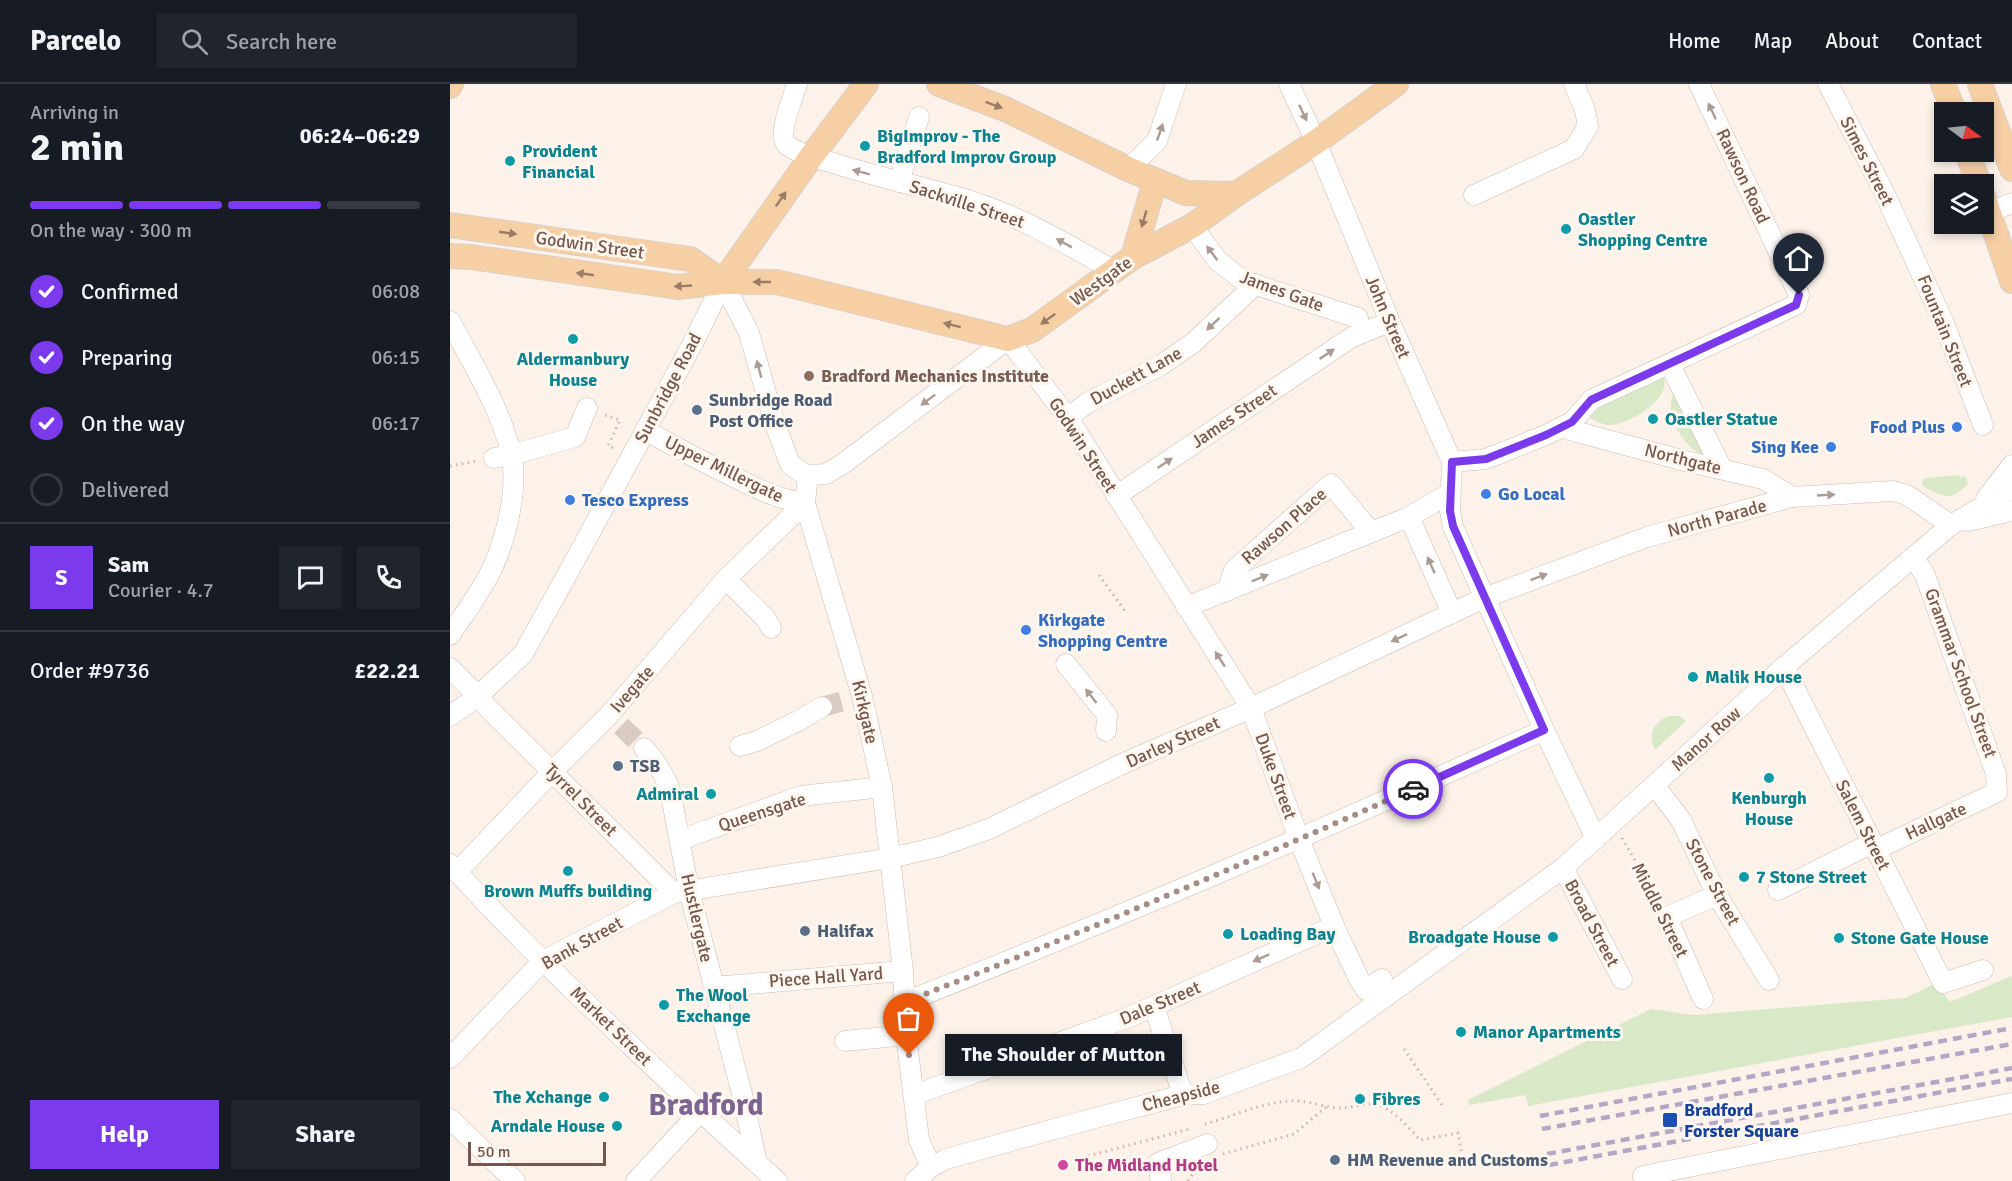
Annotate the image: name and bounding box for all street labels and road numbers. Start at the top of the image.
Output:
street label: Simes Street [1835,113,1899,209]
street label: Rawson Road [1711,125,1775,227]
street label: Sackville Street [907,175,1027,233]
street label: Godwin Street [534,227,646,263]
street label: Westgate [1066,251,1136,311]
street label: James Gate [1237,266,1327,316]
street label: John Street [1361,272,1415,362]
street label: Fountain Street [1913,272,1977,390]
street label: Sunbridge Road [630,329,706,447]
street label: Duckett Lane [1086,342,1186,410]
street label: James Street [1187,379,1281,453]
street label: Godwin Street [1044,393,1122,497]
street label: Upper Millergate [661,431,787,507]
street label: Northgate [1642,439,1724,479]
street label: Rawson Place [1237,483,1331,569]
street label: North Parade [1665,494,1769,542]
street label: Grammar School Street [1920,585,2002,761]
street label: Ivegate [605,661,659,717]
street label: Kirkgate [847,678,883,746]
street label: Manor Row [1667,702,1745,776]
street label: Darley Street [1123,712,1223,772]
street label: Duke Street [1250,730,1302,822]
street label: Tyrrel Street [540,759,622,841]
street label: Salem Street [1831,776,1895,874]
street label: Queensgate [715,788,809,836]
street label: Hallgate [1902,797,1970,845]
street label: Stone Street [1681,835,1745,929]
street label: Middle Street [1627,859,1693,961]
street label: Hustlergate [676,872,718,964]
street label: Broad Street [1560,876,1624,970]
street label: Bank Street [537,912,627,974]
street label: Piece Hall Yard [768,962,884,992]
street label: Dale Street [1116,976,1204,1030]
street label: Market Street [566,982,656,1070]
street label: Cheapside [1140,1076,1222,1116]

